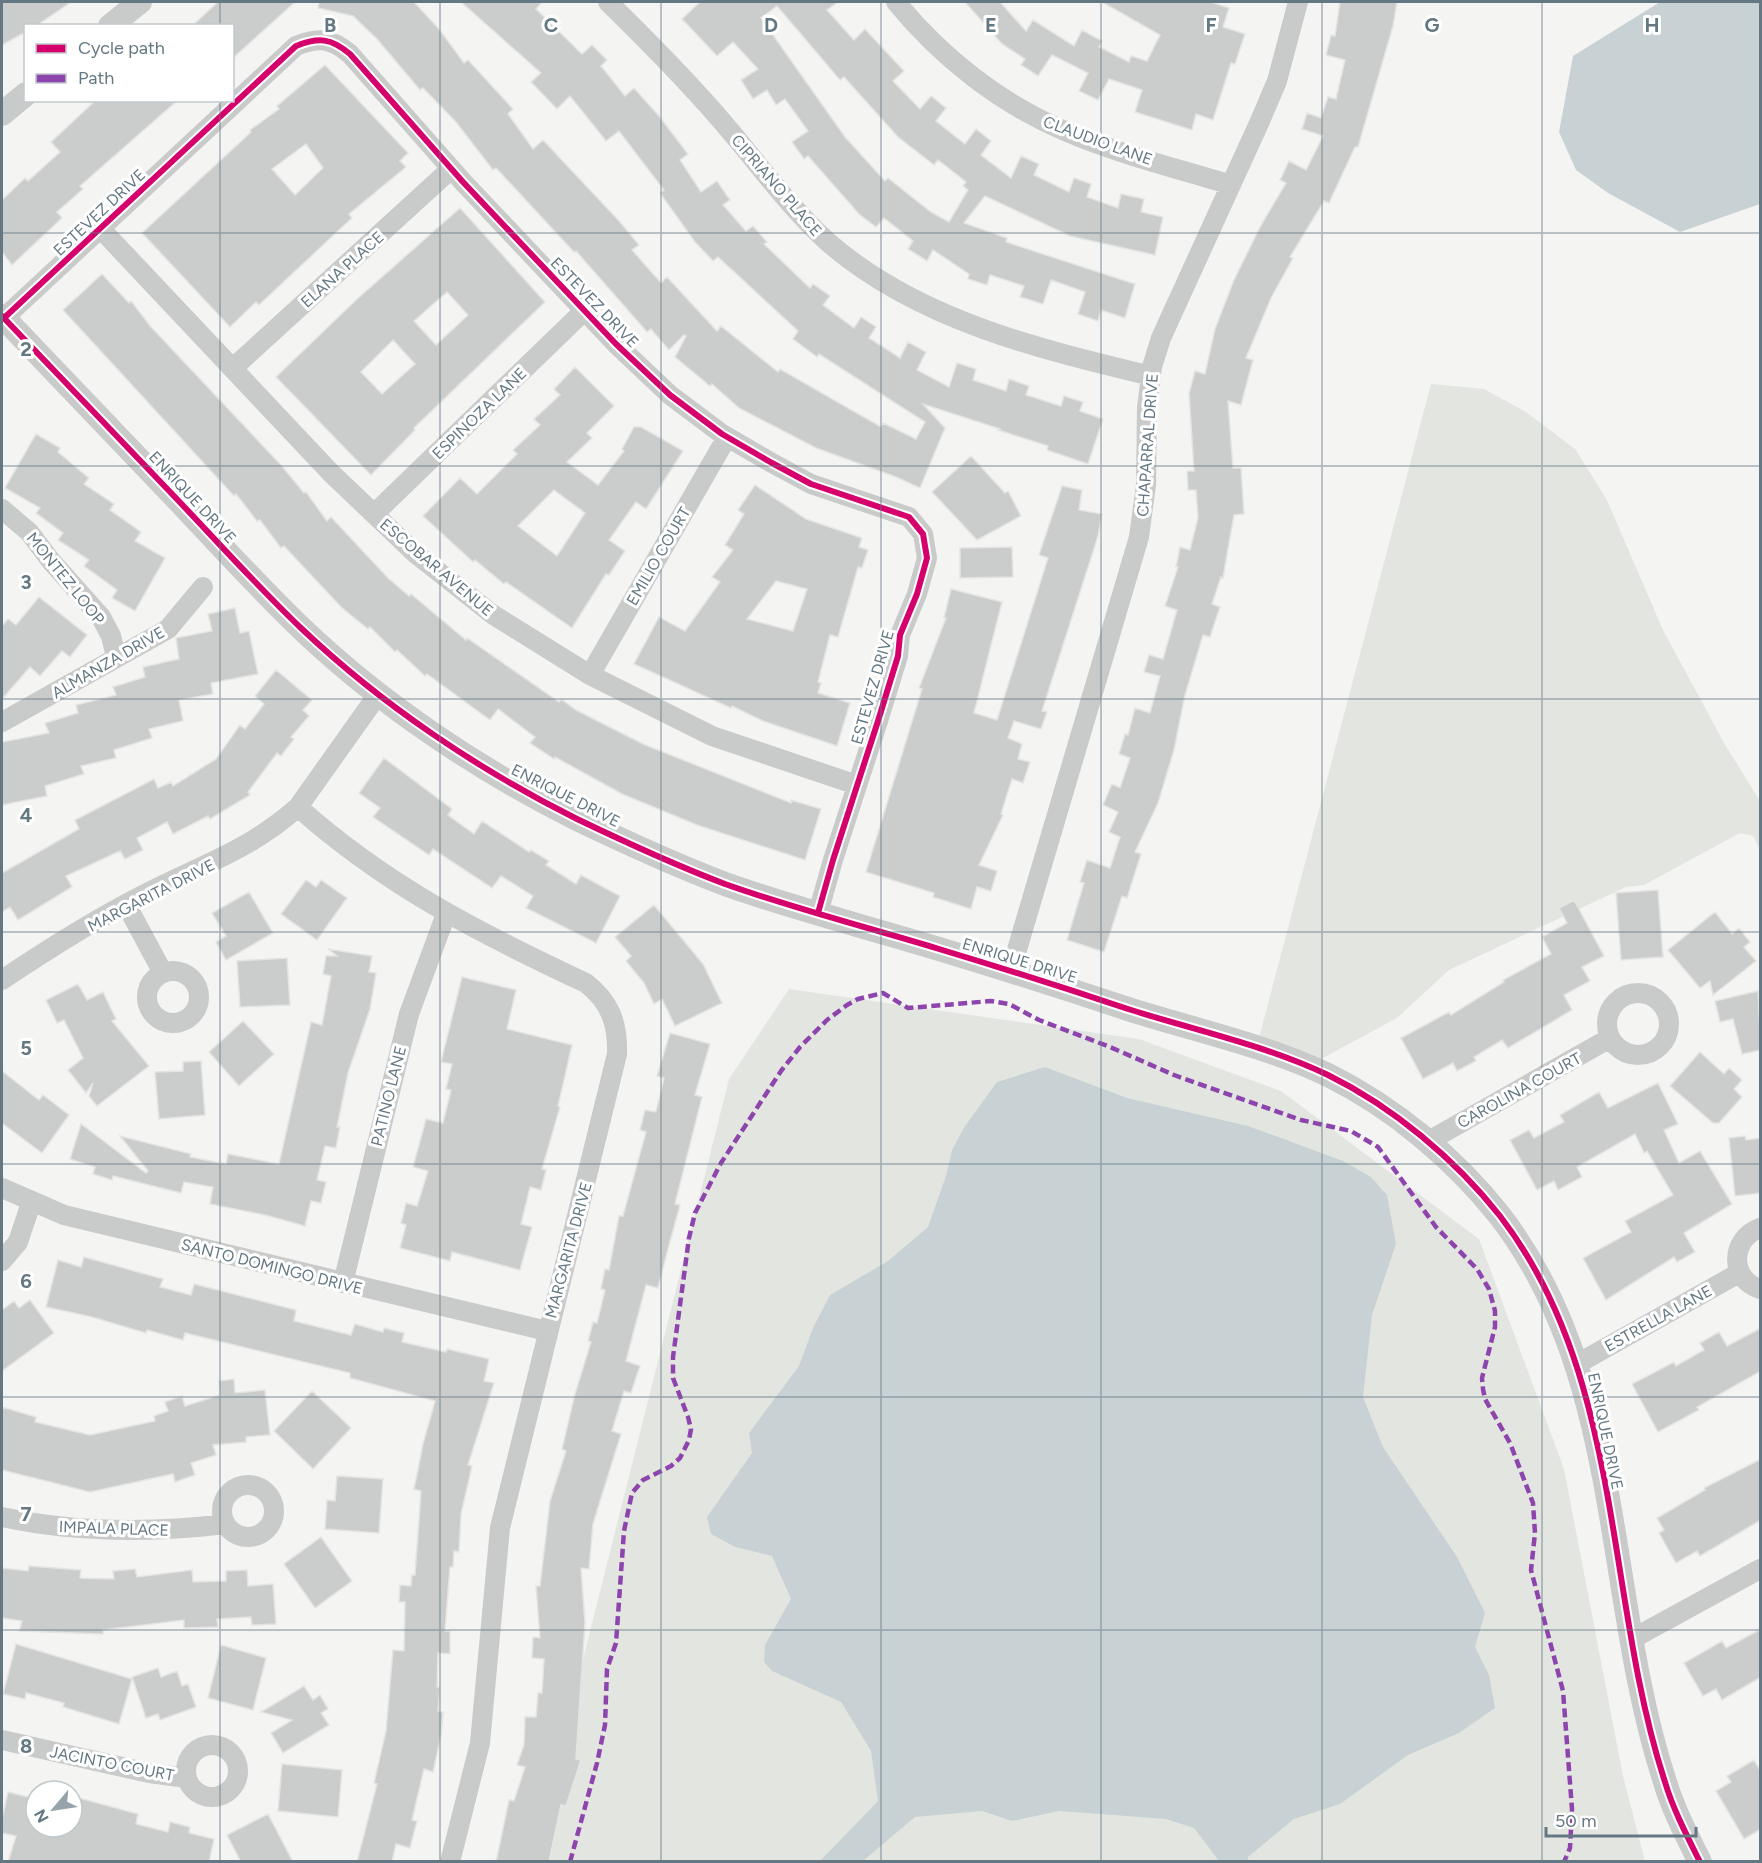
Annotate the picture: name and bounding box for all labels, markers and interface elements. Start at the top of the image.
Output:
text: B [324,13,336,37]
text: C [544,13,558,37]
text: D [764,13,778,37]
text: E [985,13,997,37]
text: F [1205,13,1217,37]
text: G [1425,13,1440,37]
text: H [1645,13,1660,37]
legend [24,24,234,102]
text: Cycle path [78,37,165,59]
text: Path [78,67,114,89]
street label: CLAUDIO LANE [1041,112,1155,169]
street label: CIPRIANO PLACE [727,131,826,240]
street label: ESTEVEZ DRIVE [50,165,149,260]
street label: ELANA PLACE [297,227,388,312]
street label: ESTEVEZ DRIVE [547,253,643,351]
text: 2 [20,337,32,361]
street label: ESPINOZA LANE [428,364,530,463]
street label: CHAPARRAL DRIVE [1133,373,1162,517]
street label: ENRIQUE DRIVE [145,447,240,547]
street label: EMILIO COURT [623,504,694,609]
street label: ESCOBAR AVENUE [376,515,497,620]
street label: MONTEZ LOOP [23,528,109,628]
text: 3 [20,570,32,594]
street label: ALMANZA DRIVE [49,622,168,702]
street label: ESTEVEZ DRIVE [847,628,898,747]
street label: ENRIQUE DRIVE [508,760,623,831]
text: 4 [20,803,33,827]
street label: MARGARITA DRIVE [85,855,218,936]
street label: ENRIQUE DRIVE [960,934,1080,987]
text: 5 [20,1036,32,1060]
street label: PATINO LANE [367,1044,410,1148]
street label: CAROLINA COURT [1454,1048,1585,1132]
street label: MARGARITA DRIVE [541,1180,596,1320]
street label: SANTO DOMINGO DRIVE [179,1235,365,1298]
text: 6 [20,1269,32,1293]
street label: ESTRELLA LANE [1601,1281,1715,1356]
street label: ENRIQUE DRIVE [1584,1371,1627,1491]
text: 7 [20,1502,32,1526]
street label: IMPALA PLACE [59,1517,169,1540]
text: 8 [20,1734,32,1758]
street label: JACINTO COURT [48,1742,176,1785]
north arrow [24,1779,84,1839]
scale bar [1546,1800,1696,1838]
text: N [30,1806,53,1826]
text: 50 m [1555,1810,1597,1832]

